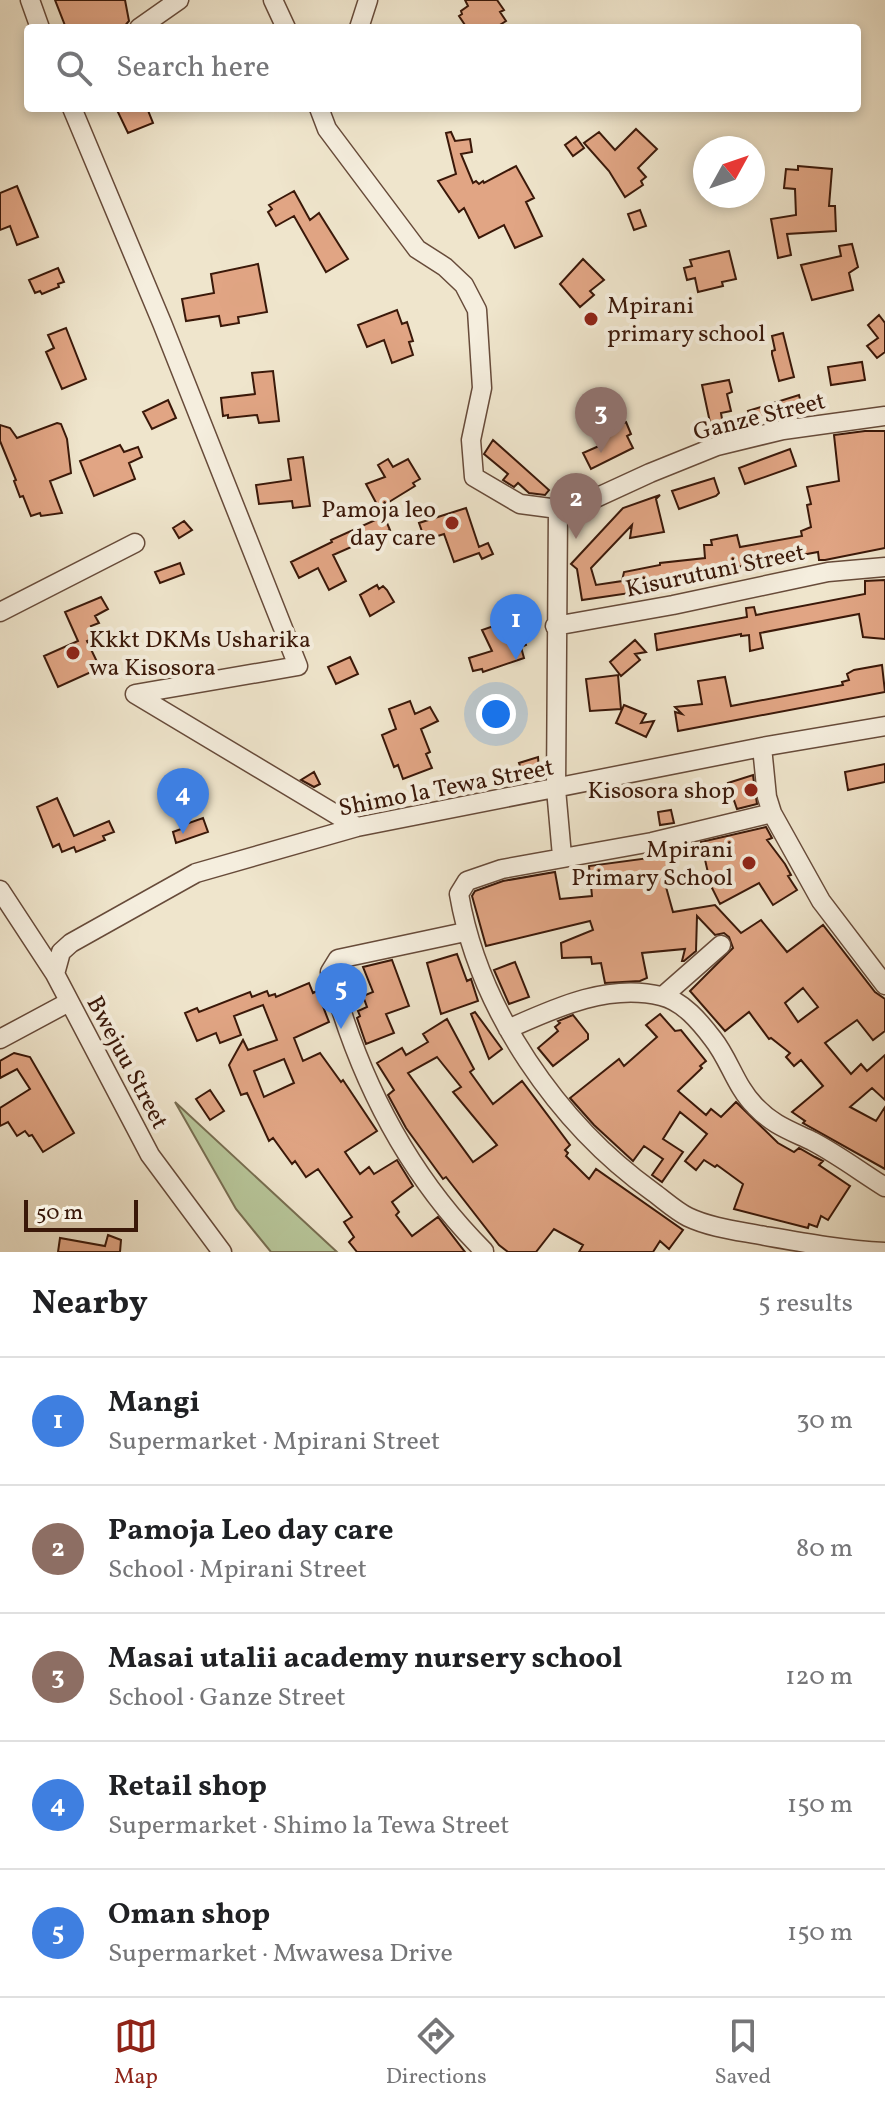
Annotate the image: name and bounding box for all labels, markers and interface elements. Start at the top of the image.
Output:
search box [24,24,861,112]
icon: search [52,46,96,90]
text: Search here [116,47,270,89]
north arrow [693,136,765,208]
place label: Mpirani primary school [607,290,766,352]
marker: Mpirani primary school [582,310,600,328]
street label: Ganze Street [690,385,829,451]
pin: 3 [575,387,627,453]
pin: 2 [550,473,602,539]
place label: Pamoja leo day care [321,494,436,556]
marker: Pamoja leo day care [443,514,461,532]
street label: Kisurutuni Street [623,536,808,608]
pin: 1 [490,594,542,660]
place label: Kkkt DKMs Usharika wa Kisosora [89,624,311,686]
marker: Kkkt DKMs Usharika wa Kisosora [64,644,82,662]
your location [476,694,516,734]
street label: Shimo la Tewa Street [336,751,557,826]
pin: 4 [157,768,209,834]
place label: Kisosora shop [588,775,735,809]
marker: Kisosora shop [742,781,760,799]
place label: Mpirani Primary School [571,834,733,896]
marker: Mpirani Primary School [740,854,758,872]
pin: 5 [315,963,367,1029]
street label: Bwejuu Street [77,990,176,1135]
scale bar [24,1196,138,1232]
text: 50 m [36,1198,83,1229]
text: Nearby [32,1281,148,1328]
text: 5 results [758,1286,853,1322]
text: Mangi [108,1382,200,1424]
text: 1 [53,1403,63,1439]
text: 30 m [796,1403,853,1439]
text: Supermarket · Mpirani Street [108,1424,440,1460]
text: Pamoja Leo day care [108,1510,394,1552]
text: 2 [51,1531,65,1567]
text: 80 m [796,1531,853,1567]
text: School · Mpirani Street [108,1552,367,1588]
text: Masai utalii academy nursery school [108,1638,623,1680]
text: 3 [51,1659,65,1695]
text: 120 m [785,1659,853,1695]
text: School · Ganze Street [108,1680,346,1716]
text: Retail shop [108,1766,267,1808]
text: 4 [50,1787,66,1823]
text: 150 m [787,1787,853,1823]
text: Supermarket · Shimo la Tewa Street [108,1808,509,1844]
text: Oman shop [108,1894,270,1936]
text: 5 [52,1915,64,1951]
text: 150 m [787,1915,853,1951]
text: Supermarket · Mwawesa Drive [108,1936,453,1972]
tab: Map [114,2014,158,2093]
tab: Directions [386,2014,487,2093]
tab: Saved [714,2014,771,2093]

